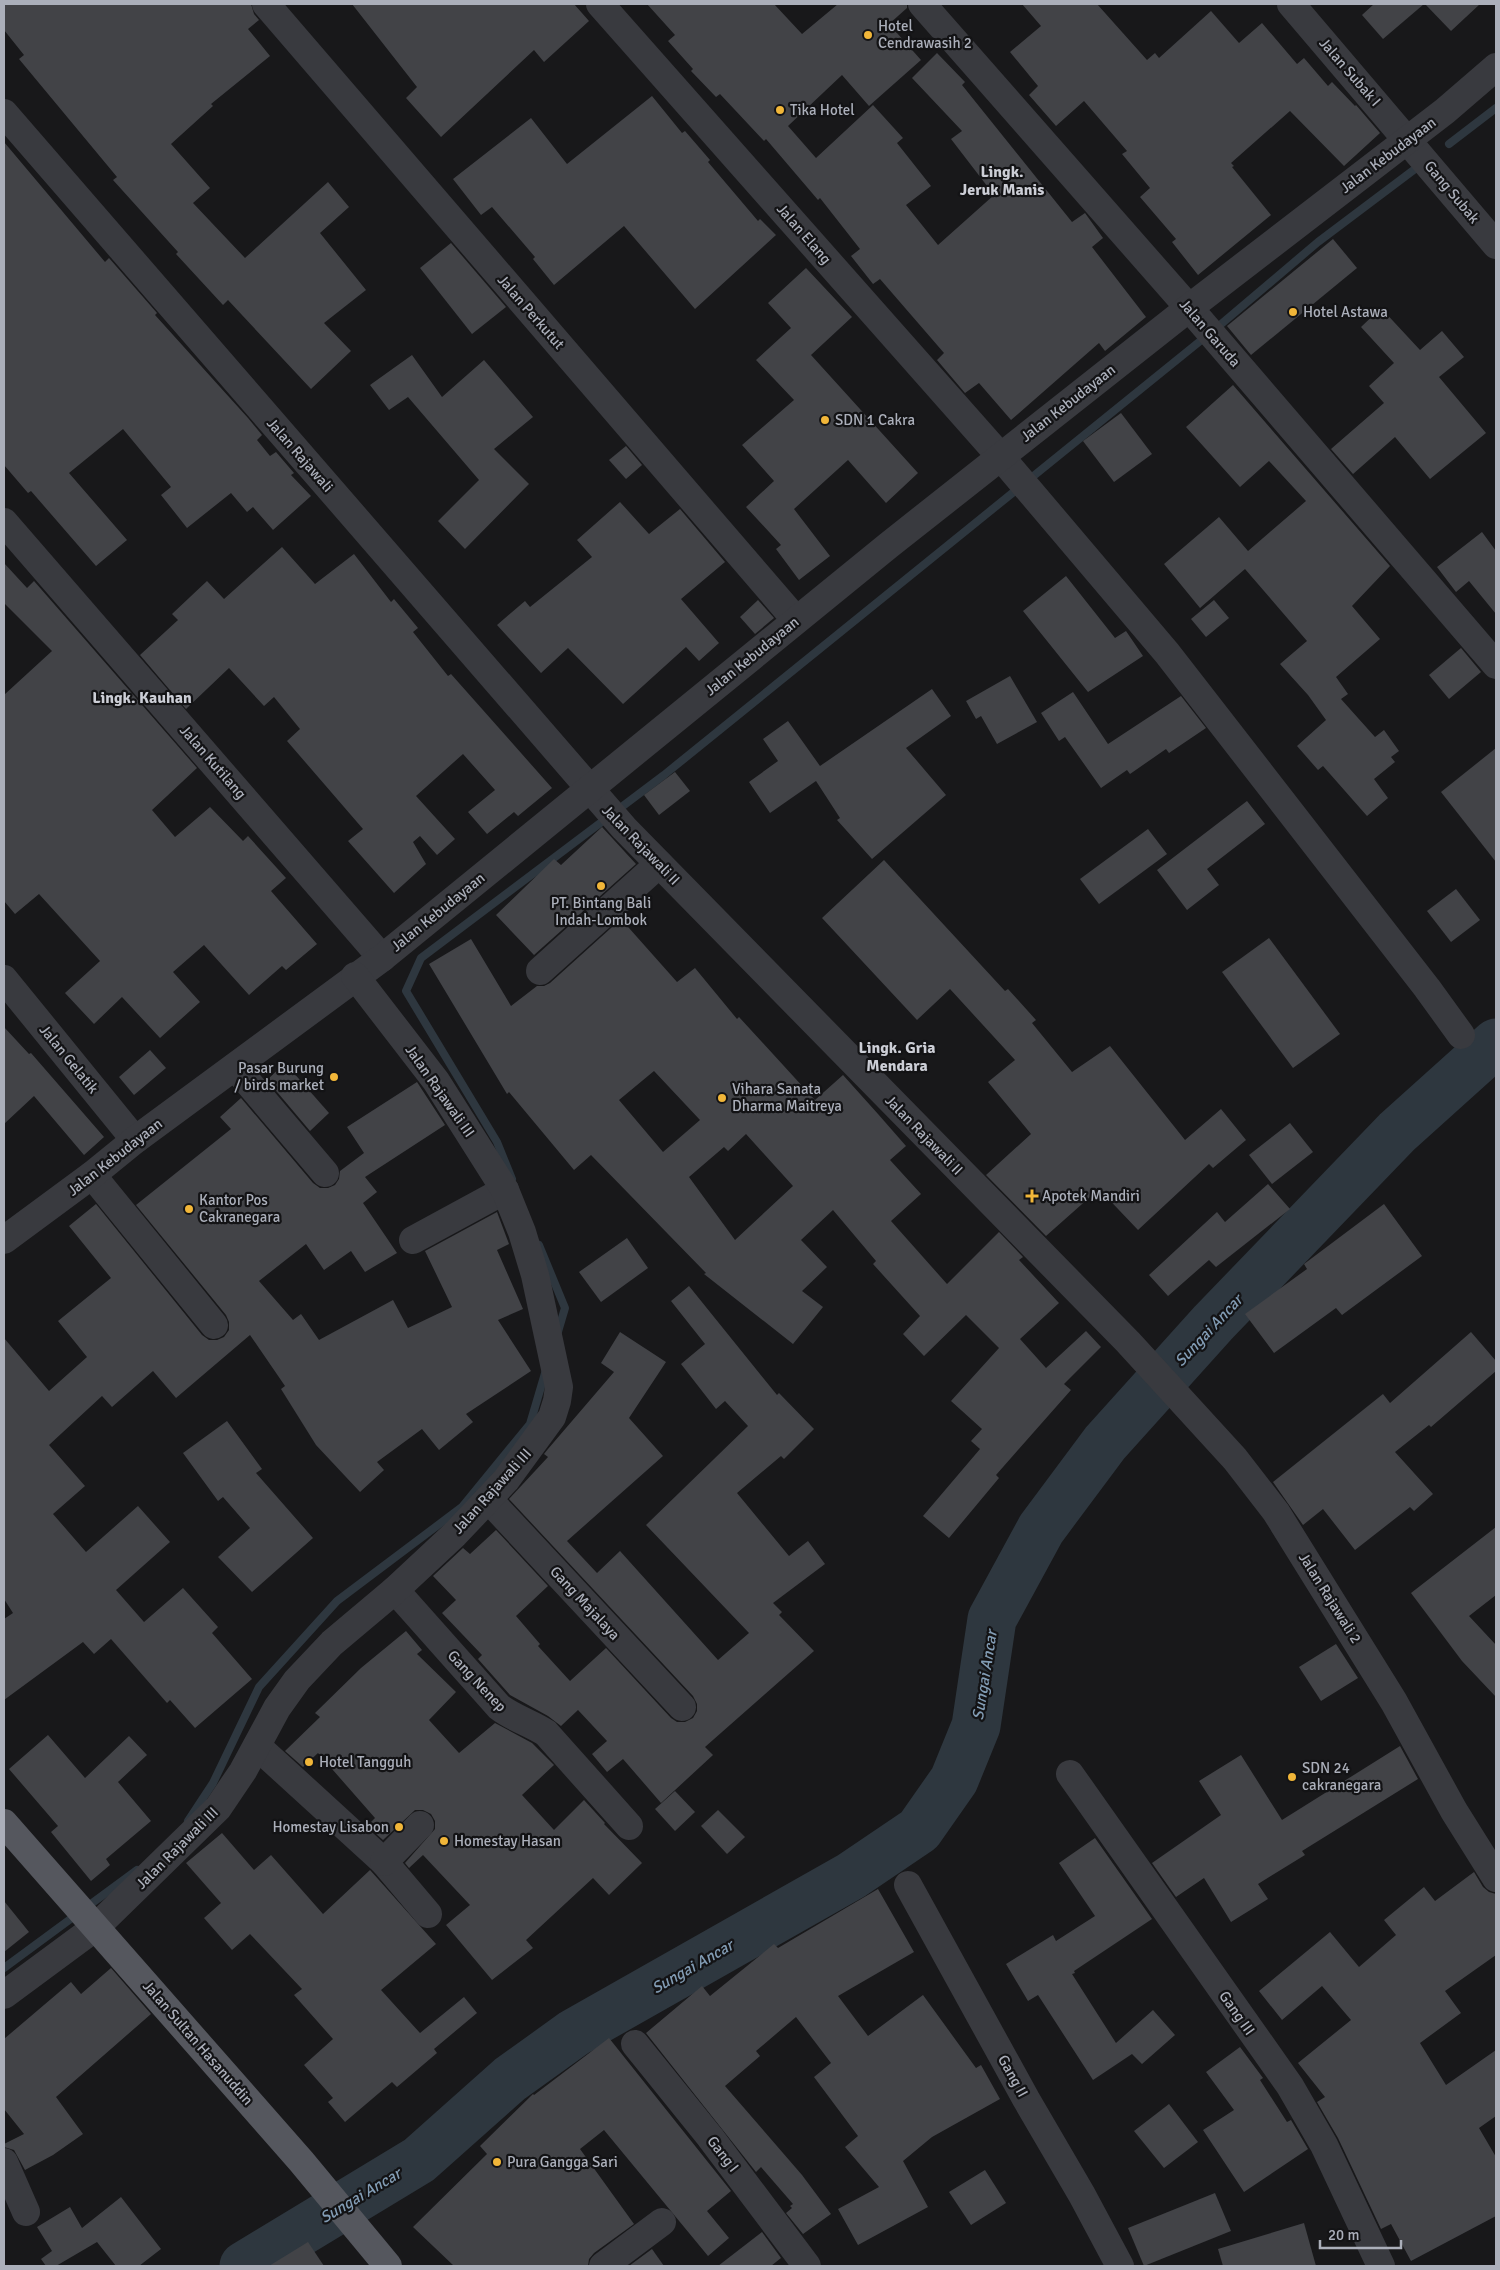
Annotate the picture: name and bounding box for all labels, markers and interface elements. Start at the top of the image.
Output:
place label: Hotel Cendrawasih 2 [878,17,972,52]
marker: Hotel Cendrawasih 2 [862,29,874,41]
street label: Jalan Subak I [1315,34,1385,110]
place label: Tika Hotel [790,101,855,119]
marker: Tika Hotel [774,104,786,116]
street label: Jalan Kebudayaan [1337,113,1439,197]
street label: Gang Subak [1421,157,1484,227]
district label: Lingk. Jeruk Manis [960,162,1044,200]
street label: Jalan Elang [773,200,835,268]
street label: Jalan Perkutut [494,271,568,353]
street label: Jalan Garuda [1176,295,1244,371]
place label: Hotel Astawa [1303,303,1388,321]
marker: Hotel Astawa [1287,306,1299,318]
street label: Jalan Kebudayaan [1017,360,1119,446]
place label: SDN 1 Cakra [835,411,915,429]
street label: Jalan Rajawali [263,414,337,496]
marker: SDN 1 Cakra [819,414,831,426]
street label: Jalan Kebudayaan [702,613,802,699]
district label: Lingk. Kauhan [92,688,192,708]
street label: Jalan Kutilang [176,721,250,803]
street label: Jalan Rajawali II [598,801,684,889]
street label: Jalan Kebudayaan [388,869,488,955]
marker: PT. Bintang Bali Indah-Lombok [595,880,607,892]
place label: PT. Bintang Bali Indah-Lombok [551,894,651,929]
street label: Jalan Gelatik [36,1021,103,1097]
district label: Lingk. Gria Mendara [859,1038,935,1076]
street label: Jalan Rajawali III [401,1041,479,1141]
place label: Pasar Burung / birds market [234,1059,324,1094]
marker: Pasar Burung / birds market [328,1071,340,1083]
place label: Vihara Sanata Dharma Maitreya [732,1080,842,1115]
street label: Jalan Rajawali II [881,1091,967,1179]
marker: Vihara Sanata Dharma Maitreya [716,1092,728,1104]
street label: Jalan Kebudayaan [64,1114,166,1200]
place label: Apotek Mandiri [1042,1187,1140,1205]
marker: Apotek Mandiri [1026,1190,1038,1202]
place label: Kantor Pos Cakranegara [199,1191,280,1226]
marker: Kantor Pos Cakranegara [183,1203,195,1215]
water label: Sungai Ancar [1170,1289,1248,1371]
street label: Jalan Rajawali III [449,1445,535,1537]
street label: Jalan Rajawali 2 [1295,1549,1365,1647]
street label: Gang Majalaya [546,1562,624,1644]
water label: Sungai Ancar [968,1627,1002,1722]
street label: Gang Nenep [444,1646,510,1716]
place label: Hotel Tangguh [319,1753,411,1771]
marker: Hotel Tangguh [303,1756,315,1768]
place label: SDN 24 cakranegara [1302,1759,1381,1794]
marker: SDN 24 cakranegara [1286,1771,1298,1783]
street label: Jalan Rajawali III [132,1803,222,1893]
place label: Homestay Lisabon [272,1818,389,1836]
marker: Homestay Lisabon [393,1821,405,1833]
place label: Homestay Hasan [454,1832,561,1850]
marker: Homestay Hasan [438,1835,450,1847]
water label: Sungai Ancar [648,1934,739,1998]
street label: Jalan Sultan Hasanuddin [139,1977,257,2109]
street label: Gang III [1215,1987,1259,2039]
street label: Gang II [994,2052,1032,2100]
street label: Gang I [703,2132,743,2176]
place label: Pura Gangga Sari [507,2153,618,2171]
marker: Pura Gangga Sari [491,2156,503,2168]
water label: Sungai Ancar [316,2163,406,2228]
scale bar [1320,2218,1401,2250]
text: 20 m [1328,2226,1359,2244]

